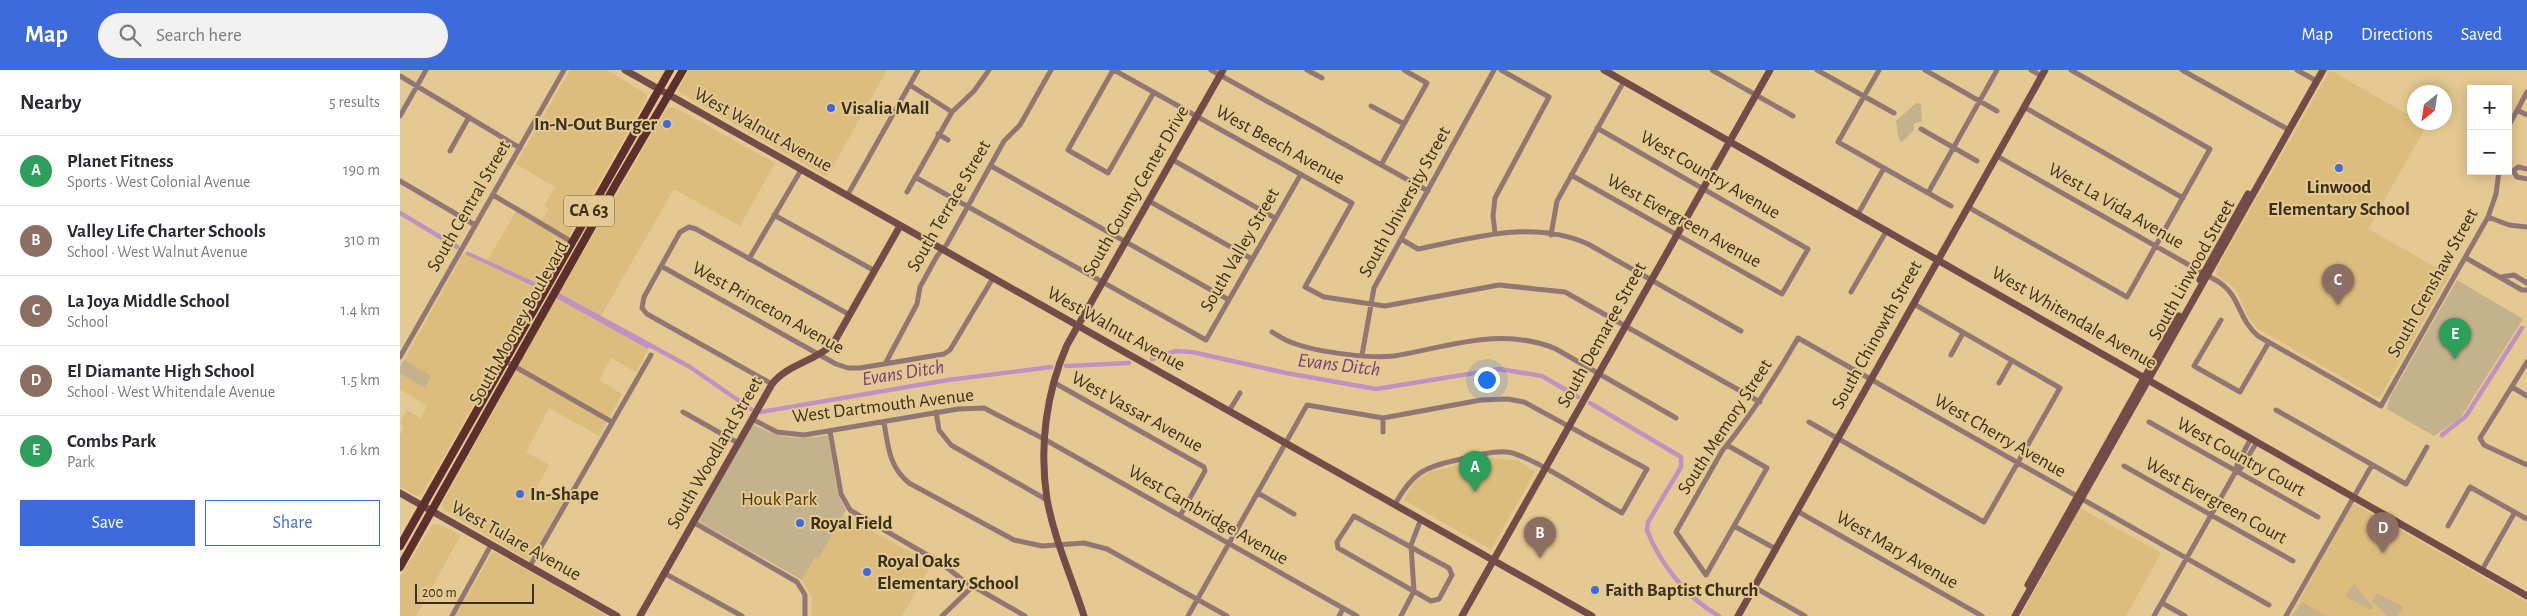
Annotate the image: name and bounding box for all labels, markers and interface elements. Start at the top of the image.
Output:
search box [98,13,448,58]
icon: search [116,21,144,49]
text: Map [25,23,68,47]
text: Search here [156,26,242,45]
text: Map [2302,26,2333,44]
text: Directions [2361,26,2433,44]
text: Saved [2461,26,2502,44]
street label: West Walnut Avenue [691,84,835,176]
north arrow [2407,85,2452,130]
map controls [2467,85,2512,175]
button: + [2467,85,2512,130]
text: Nearby [20,92,81,113]
text: 5 results [329,94,380,110]
place label: Visalia Mall [841,99,930,118]
marker: Visalia Mall [825,102,837,114]
street label: South County Center Drive [1079,102,1193,280]
street label: West Beech Avenue [1212,102,1348,188]
place label: In-N-Out Burger [534,115,657,134]
marker: In-N-Out Burger [661,118,673,130]
street label: South University Street [1356,124,1454,280]
street label: West Country Avenue [1637,127,1783,223]
button: − [2467,130,2512,175]
street label: South Central Street [424,137,514,275]
street label: South Terrace Street [904,137,994,275]
text: Planet Fitness [67,152,174,171]
street label: West La Vida Avenue [2045,159,2187,253]
text: A [31,162,41,178]
text: 190 m [343,162,380,178]
marker: Linwood Elementary School [2333,162,2345,174]
street label: West Evergreen Avenue [1603,171,1765,271]
text: Sports · West Colonial Avenue [67,174,250,190]
place label: Linwood Elementary School [2268,178,2410,219]
street label: South Valley Street [1197,185,1283,315]
road number: CA 63 [564,195,614,226]
street label: South Linwood Street [2146,197,2238,343]
street label: South Crenshaw Street [2384,205,2482,361]
text: Valley Life Charter Schools [67,222,266,241]
text: B [31,232,41,248]
text: 310 m [344,232,380,248]
street label: South Mooney Boulevard [466,238,572,408]
text: School · West Walnut Avenue [67,244,248,260]
street label: West Princeton Avenue [689,258,847,358]
street label: South Chinowth Street [1828,258,1926,412]
street label: South Demaree Street [1554,259,1650,411]
street label: West Whitendale Avenue [1988,263,2160,373]
pin: C [2322,264,2354,305]
street label: West Walnut Avenue [1044,283,1188,375]
text: La Joya Middle School [67,292,230,311]
text: C [32,302,40,318]
text: 1.4 km [340,302,380,318]
text: School [67,314,108,330]
pin: E [2439,318,2471,359]
water label: Evans Ditch [1297,350,1381,380]
street label: South Memory Street [1674,356,1776,498]
water label: Evans Ditch [860,357,946,389]
text: El Diamante High School [67,362,255,381]
your location [1474,367,1500,393]
street label: West Vassar Avenue [1068,368,1206,456]
text: D [31,372,41,388]
text: 1.5 km [341,372,380,388]
street label: South Woodland Street [664,374,766,532]
text: School · West Whitendale Avenue [67,384,275,400]
street label: West Dartmouth Avenue [791,385,975,427]
street label: West Cherry Avenue [1931,391,2069,481]
street label: West Country Court [2174,414,2308,500]
text: Combs Park [67,432,156,451]
text: E [32,442,40,458]
text: 1.6 km [341,442,380,458]
pin: A [1459,451,1491,492]
text: Park [67,454,95,470]
street label: West Evergreen Court [2142,454,2290,548]
street label: West Cambridge Avenue [1125,461,1291,569]
place label: In-Shape [530,485,599,504]
marker: In-Shape [514,488,526,500]
park label: Houk Park [741,490,817,509]
street label: West Tulare Avenue [448,497,584,585]
button: Save [20,500,195,546]
button: Share [205,500,380,546]
street label: West Mary Avenue [1833,507,1961,593]
pin: D [2367,512,2399,553]
place label: Royal Field [810,514,893,533]
marker: Royal Field [794,517,806,529]
pin: B [1524,517,1556,558]
place label: Royal Oaks Elementary School [877,552,1019,593]
marker: Royal Oaks Elementary School [861,566,873,578]
scale bar [415,581,534,604]
place label: Faith Baptist Church [1605,581,1758,600]
marker: Faith Baptist Church [1589,584,1601,596]
text: 200 m [422,586,457,600]

